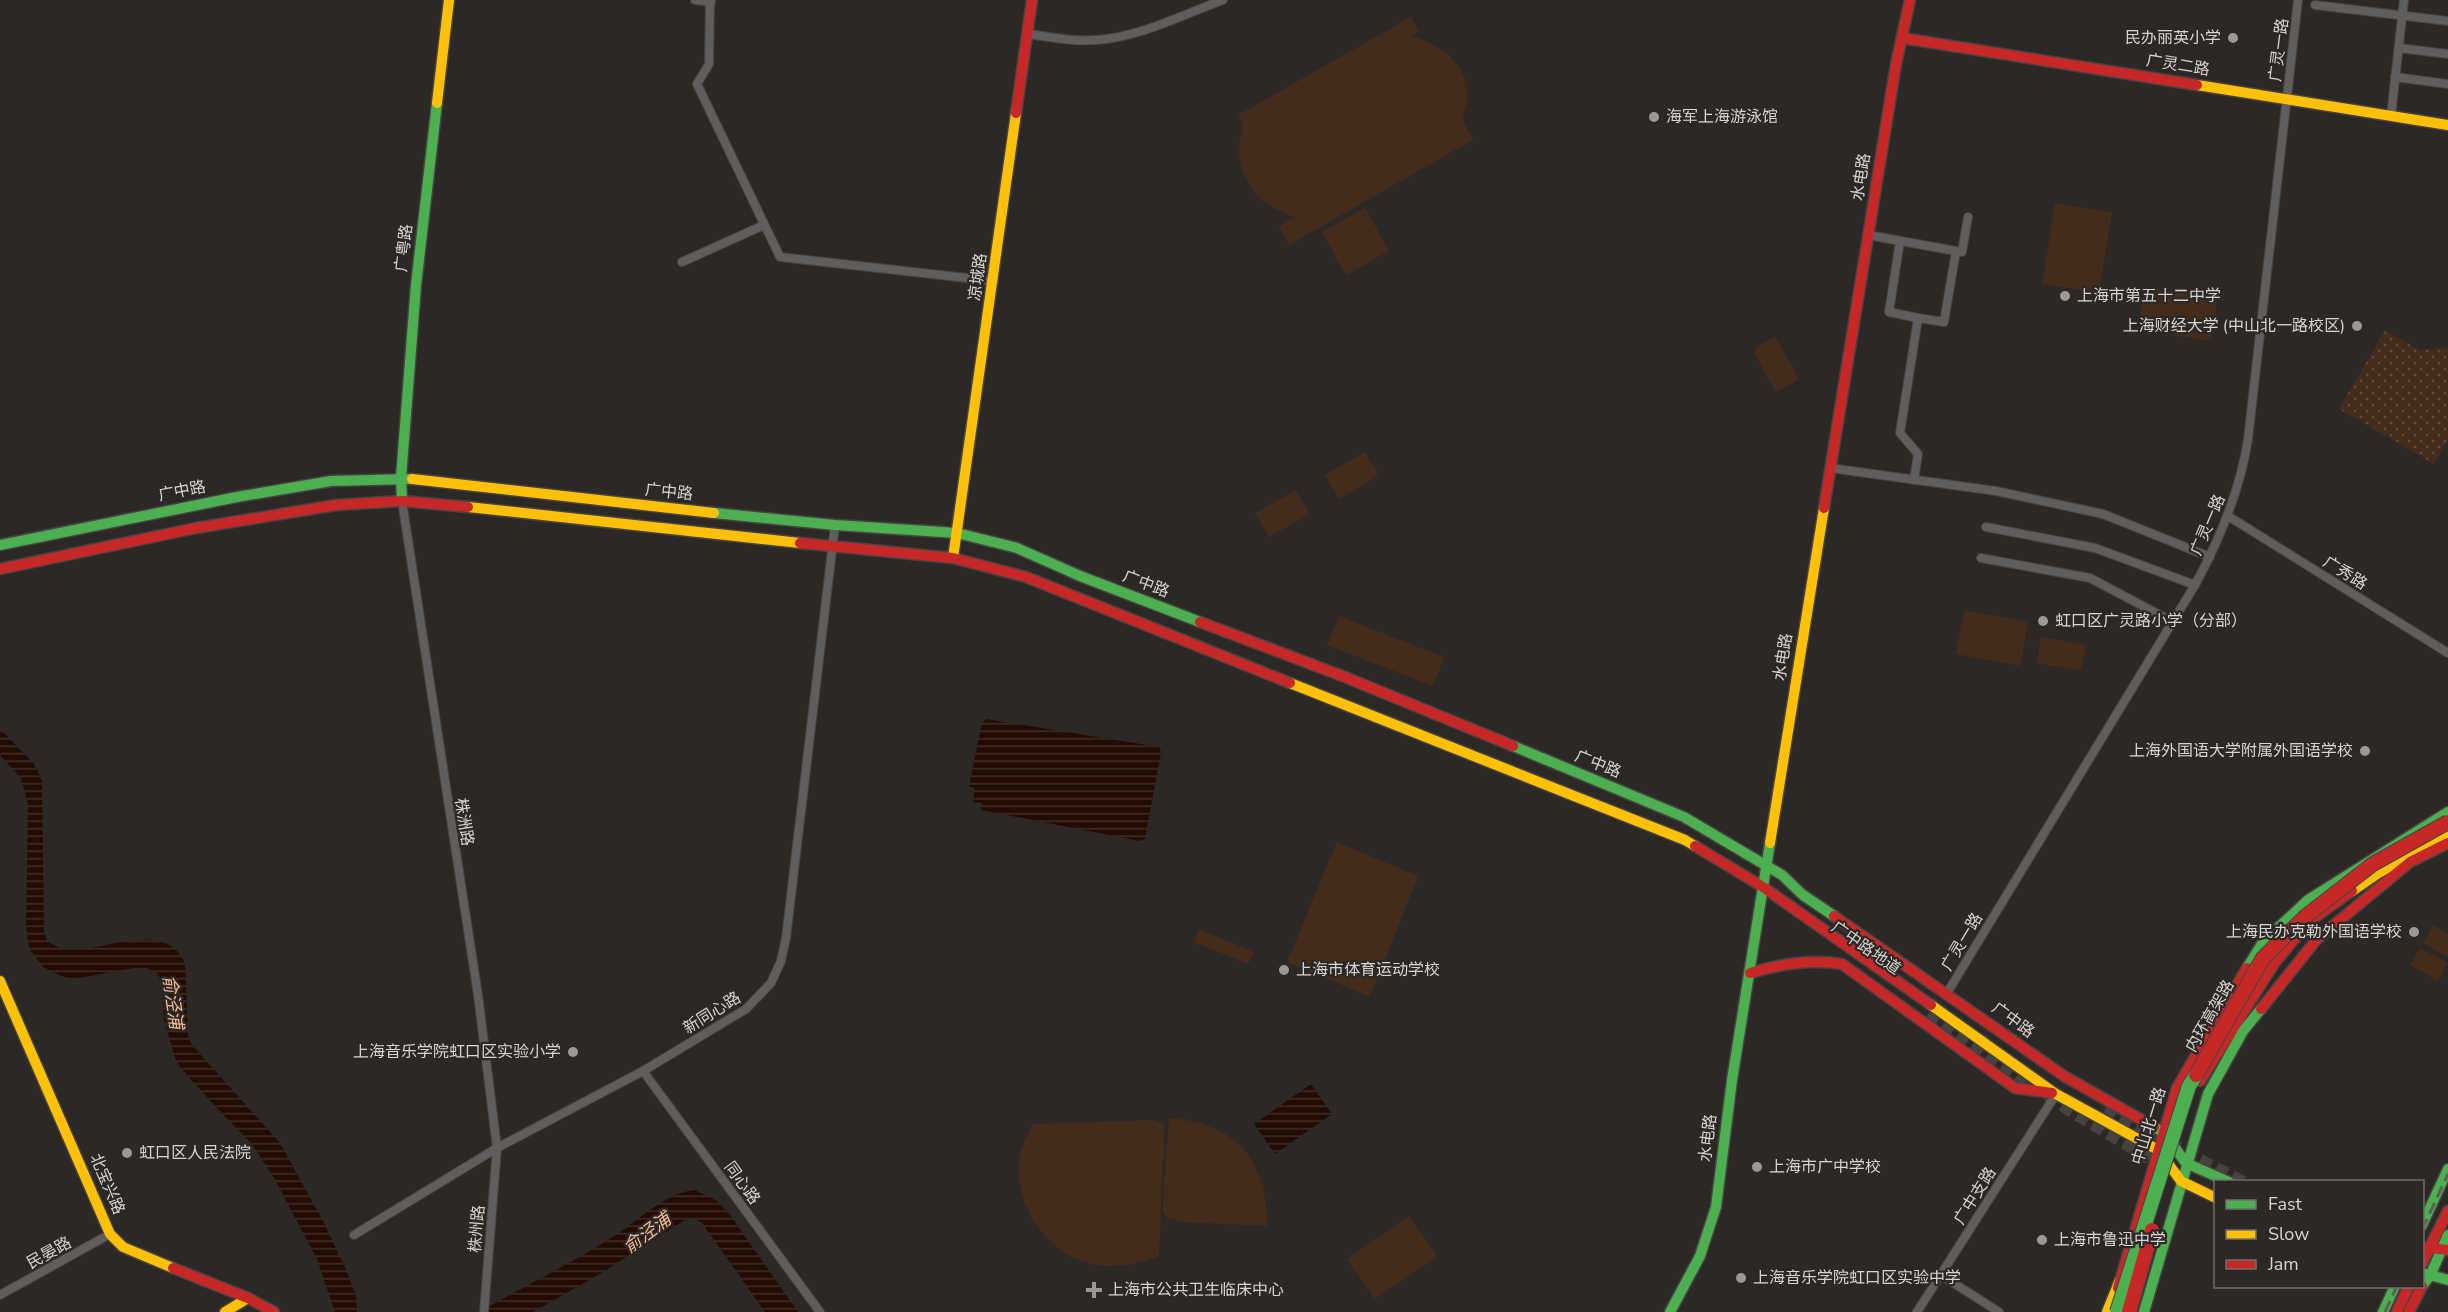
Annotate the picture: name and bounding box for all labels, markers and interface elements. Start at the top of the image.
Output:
street label: 广灵一路 [2264,17,2294,83]
place label: 民办丽英小学 [2125,27,2221,49]
marker: 民办丽英小学 [2226,31,2240,45]
street label: 广灵二路 [2145,49,2211,81]
place label: 海军上海游泳馆 [1666,106,1778,128]
marker: 海军上海游泳馆 [1647,110,1661,124]
street label: 水电路 [1846,152,1876,202]
street label: 广粤路 [390,223,418,273]
street label: 凉城路 [964,252,992,302]
place label: 上海市第五十二中学 [2077,285,2221,307]
marker: 上海市第五十二中学 [2058,289,2072,303]
place label: 上海财经大学 (中山北一路校区) [2123,315,2345,337]
marker: 上海财经大学 (中山北一路校区) [2350,319,2364,333]
street label: 广中路 [156,476,208,506]
street label: 广中路 [644,479,694,505]
street label: 广灵一路 [2185,491,2231,559]
street label: 广秀路 [2319,551,2371,595]
street label: 广中路 [1120,565,1172,603]
place label: 虹口区广灵路小学（分部） [2055,610,2247,632]
marker: 虹口区广灵路小学（分部） [2036,614,2050,628]
street label: 水电路 [1768,632,1798,682]
place label: 上海外国语大学附属外国语学校 [2129,740,2353,762]
marker: 上海外国语大学附属外国语学校 [2358,744,2372,758]
street label: 广中路 [1572,745,1624,783]
street label: 株洲路 [449,797,479,847]
street label: 广灵一路 [1936,909,1988,975]
street label: 广中路地道 [1827,916,1905,980]
place label: 上海民办克勒外国语学校 [2226,921,2402,943]
marker: 上海民办克勒外国语学校 [2407,925,2421,939]
place label: 上海市体育运动学校 [1296,959,1440,981]
marker: 上海市体育运动学校 [1277,963,1291,977]
water label: 俞泾浦 [157,974,189,1033]
street label: 内环高架路 [2180,976,2240,1056]
street label: 新同心路 [679,987,745,1039]
street label: 广中路 [1987,997,2039,1043]
place label: 上海音乐学院虹口区实验小学 [353,1041,561,1063]
marker: 上海音乐学院虹口区实验小学 [566,1045,580,1059]
street label: 中山北一路 [2127,1085,2171,1167]
street label: 水电路 [1694,1113,1722,1163]
place label: 虹口区人民法院 [139,1142,251,1164]
marker: 虹口区人民法院 [120,1146,134,1160]
street label: 北宝兴路 [84,1150,130,1218]
place label: 上海市广中学校 [1769,1156,1881,1178]
street label: 同心路 [719,1157,765,1209]
marker: 上海市广中学校 [1750,1160,1764,1174]
street label: 广中支路 [1949,1163,2001,1229]
legend [2214,1180,2424,1288]
text: Fast [2268,1192,2303,1216]
street label: 株州路 [464,1204,490,1254]
water label: 俞泾浦 [618,1205,678,1259]
text: Slow [2268,1222,2309,1246]
place label: 上海市鲁迅中学 [2054,1229,2166,1251]
street label: 民晏路 [23,1232,75,1274]
marker: 上海市鲁迅中学 [2035,1233,2049,1247]
text: Jam [2267,1252,2299,1276]
place label: 上海音乐学院虹口区实验中学 [1753,1267,1961,1289]
marker: 上海音乐学院虹口区实验中学 [1734,1271,1748,1285]
place label: 上海市公共卫生临床中心 [1108,1279,1284,1301]
marker: 上海市公共卫生临床中心 [1085,1281,1103,1299]

